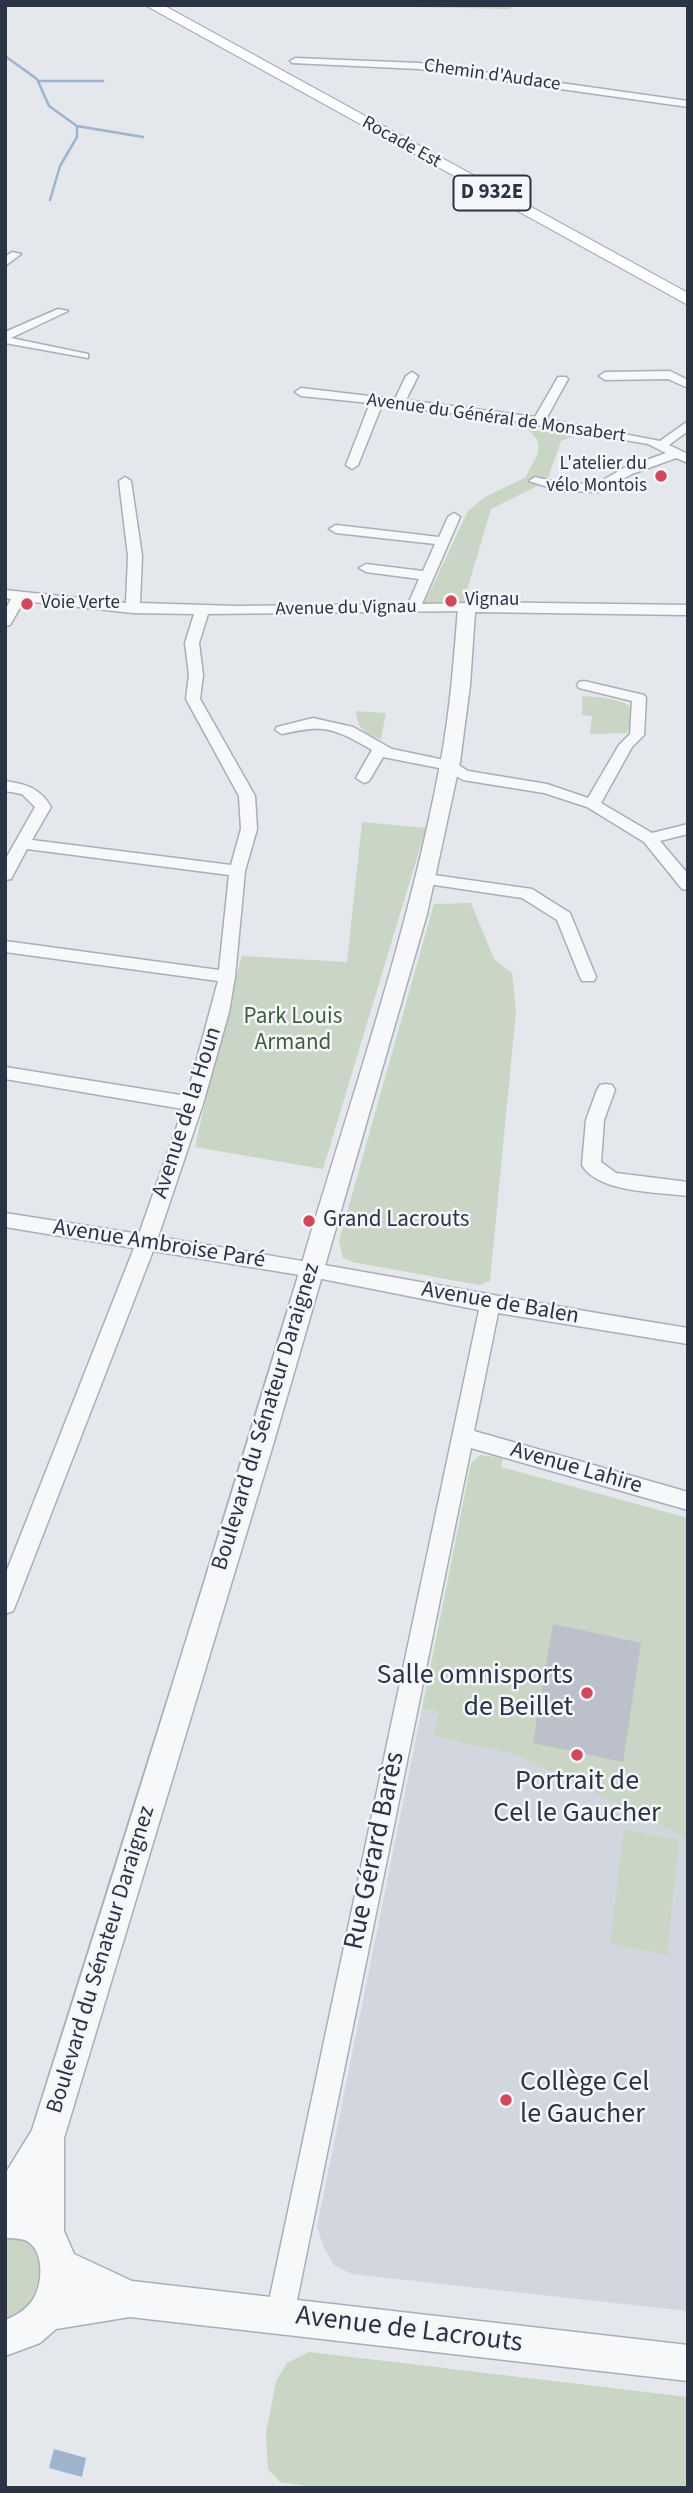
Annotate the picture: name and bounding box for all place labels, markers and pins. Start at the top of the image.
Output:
place label: L'atelier du vélo Montois [546,454,647,498]
marker: L'atelier du vélo Montois [653,468,669,484]
place label: Vignau [465,590,519,612]
place label: Voie Verte [41,593,120,615]
marker: Vignau [443,593,459,609]
marker: Voie Verte [19,596,35,612]
place label: Grand Lacrouts [323,1207,469,1235]
marker: Grand Lacrouts [301,1213,317,1229]
place label: Salle omnisports de Beillet [376,1660,573,1726]
marker: Salle omnisports de Beillet [579,1685,595,1701]
marker: Portrait de Cel le Gaucher [569,1747,585,1763]
place label: Portrait de Cel le Gaucher [493,1766,661,1832]
place label: Collège Cel le Gaucher [520,2067,649,2133]
marker: Collège Cel le Gaucher [498,2092,514,2108]

